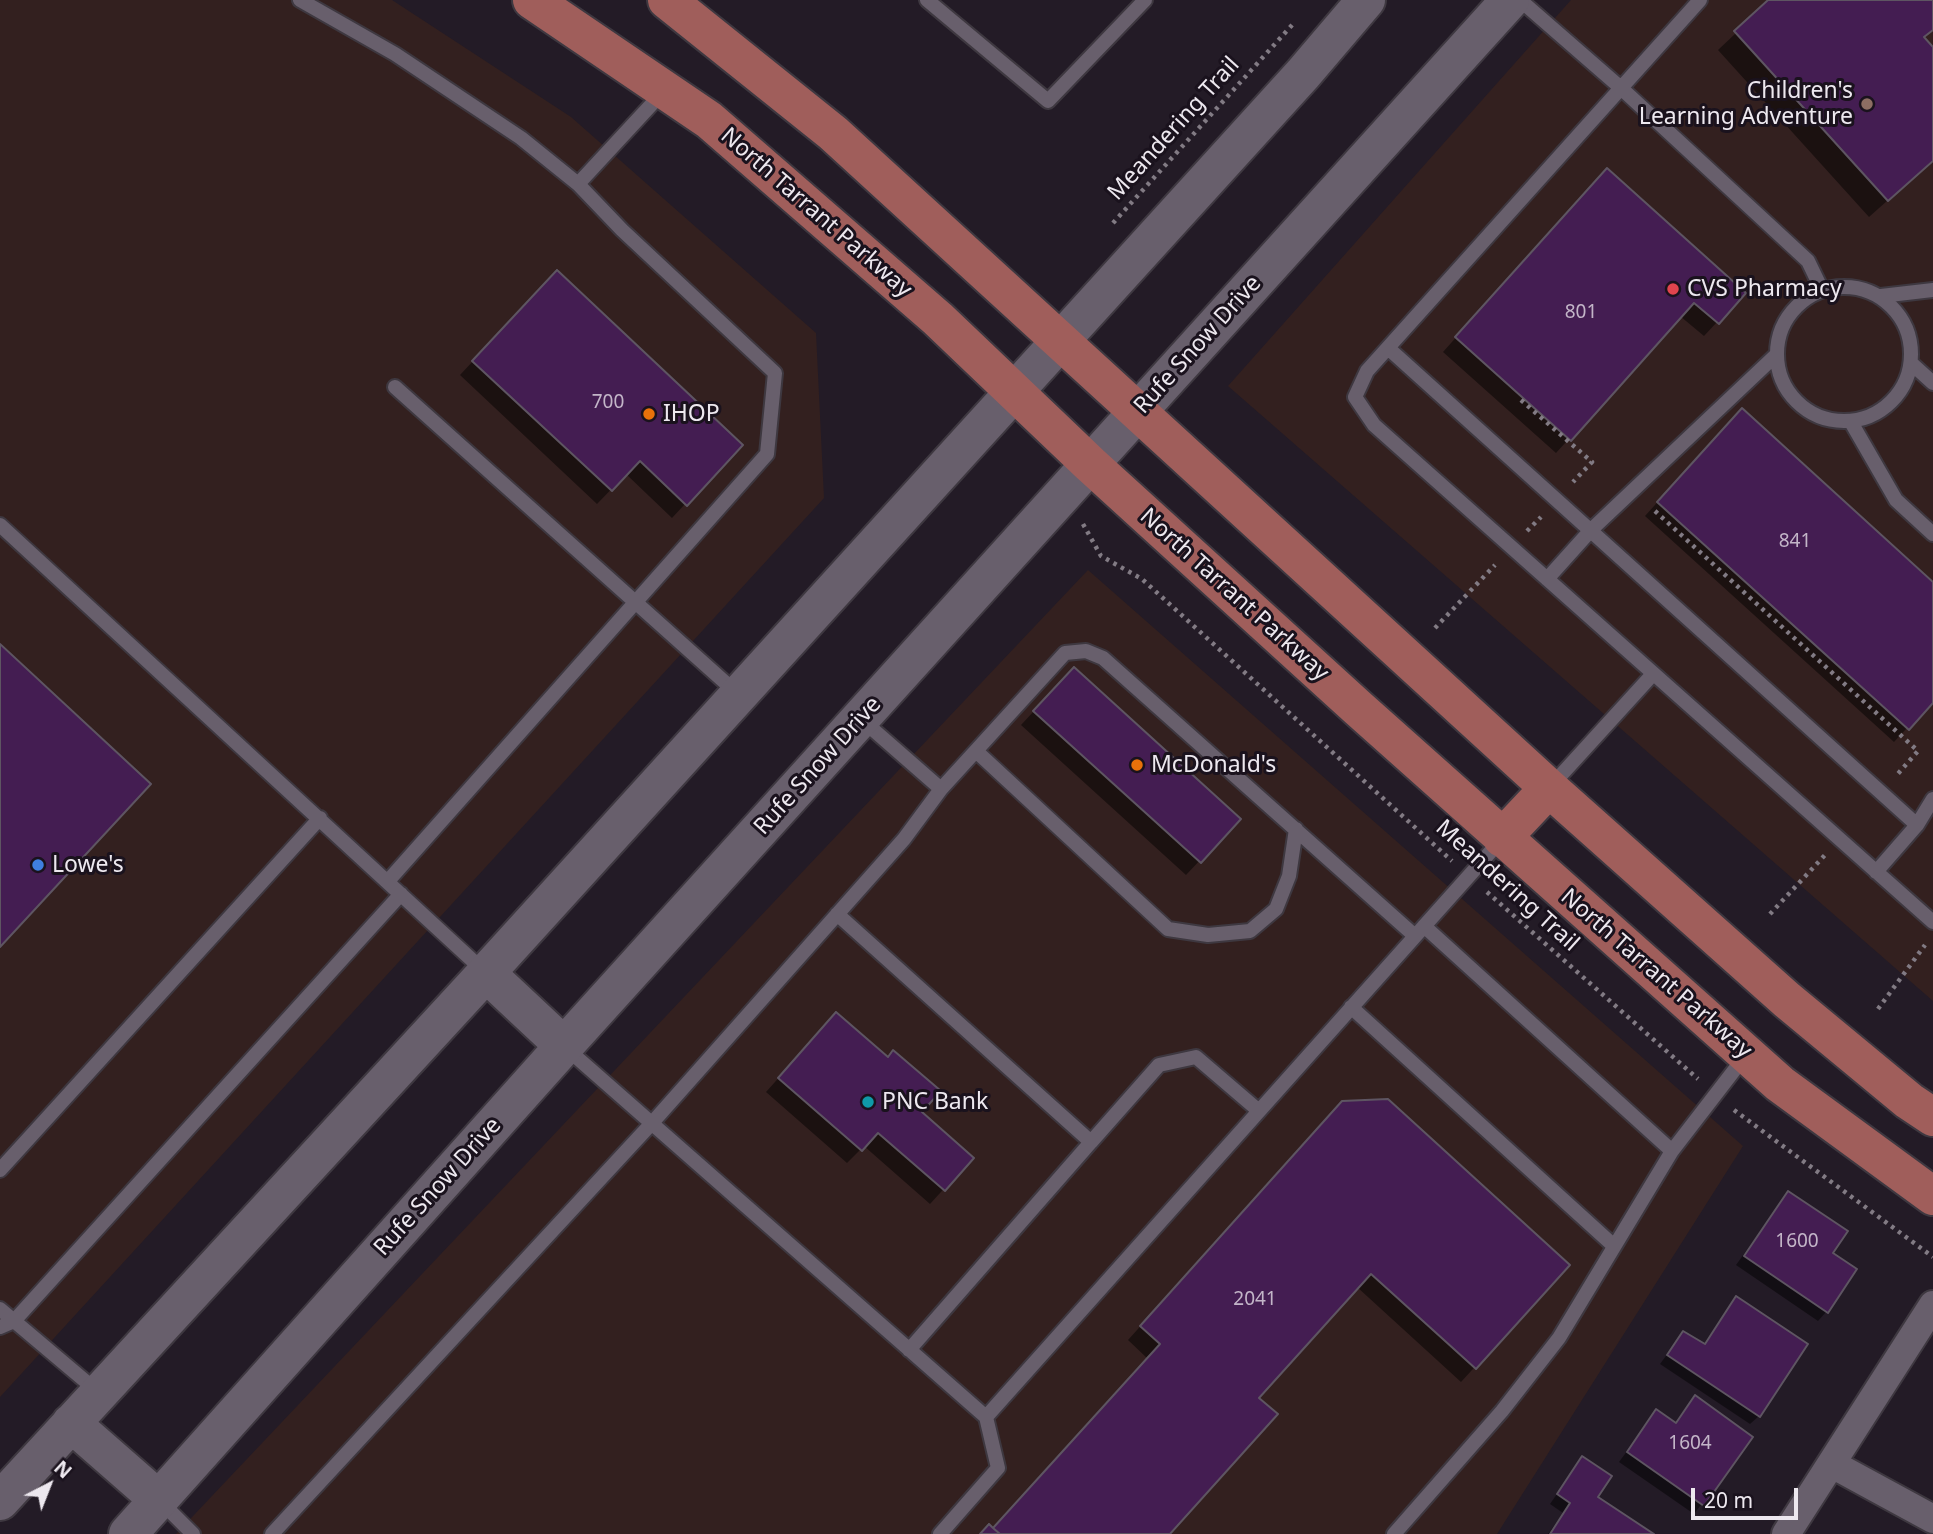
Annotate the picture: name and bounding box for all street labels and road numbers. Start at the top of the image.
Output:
street label: Meandering Trail [1102,52,1246,206]
street label: North Tarrant Parkway [715,122,917,304]
street label: Rufe Snow Drive [1129,270,1267,420]
street label: North Tarrant Parkway [1134,503,1334,687]
street label: Rufe Snow Drive [749,691,887,841]
street label: Meandering Trail [1430,814,1584,958]
street label: North Tarrant Parkway [1555,883,1757,1065]
street label: Rufe Snow Drive [369,1112,507,1262]

